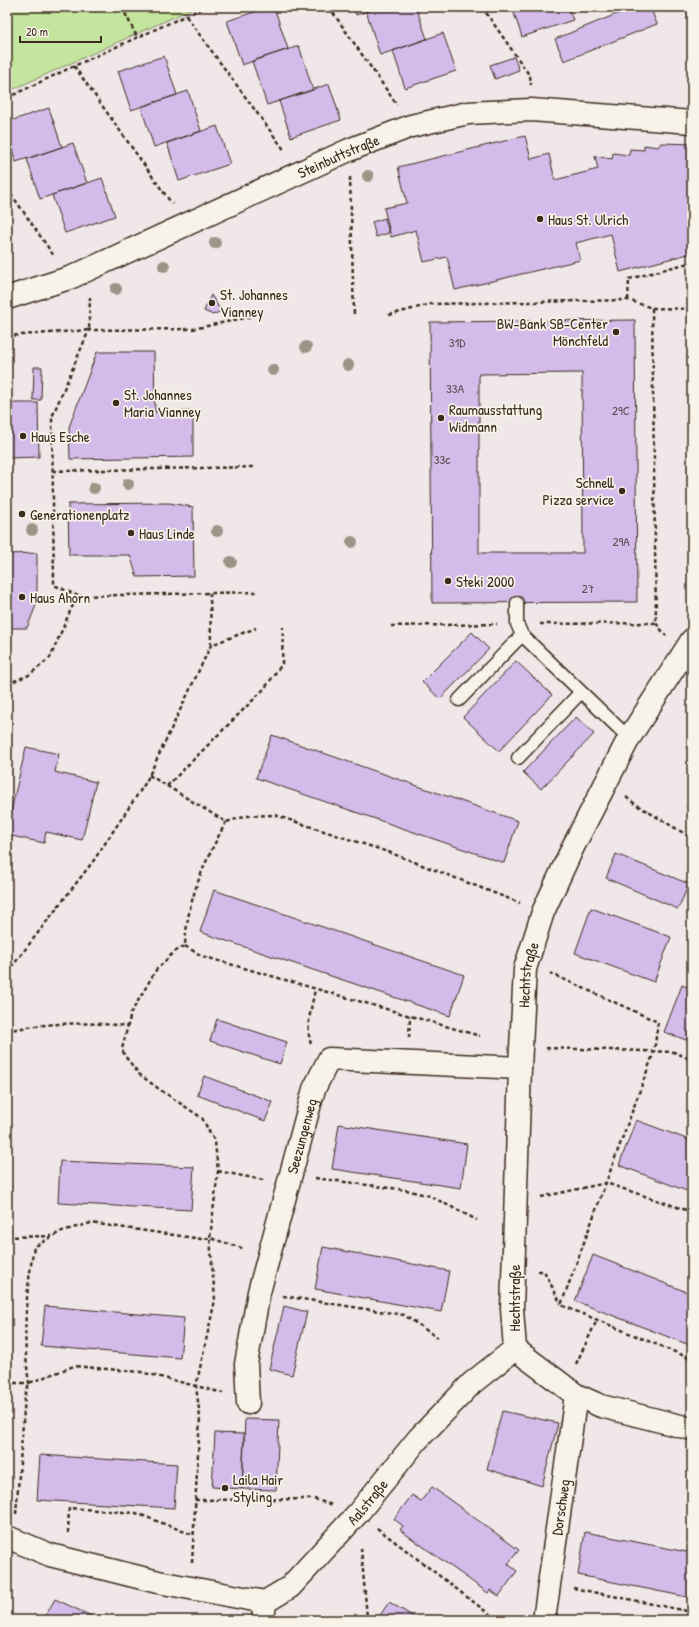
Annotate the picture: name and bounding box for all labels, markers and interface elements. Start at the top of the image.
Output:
scale bar [20,18,101,44]
text: 20 m [26,23,48,40]
street label: Steinbuttstraße [294,129,382,183]
place label: Haus St. Ulrich [548,209,628,230]
marker: Haus St. Ulrich [535,214,545,224]
place label: St. Johannes Vianney [220,284,288,322]
marker: St. Johannes Vianney [207,298,217,308]
place label: BW-Bank SB-Center Mönchfeld [497,313,608,351]
marker: BW-Bank SB-Center Mönchfeld [611,327,621,337]
house number: 31D [449,333,466,351]
house number: 33A [446,379,465,397]
place label: St. Johannes Maria Vianney [124,384,201,422]
marker: St. Johannes Maria Vianney [111,398,121,408]
place label: Raumausstattung Widmann [449,399,542,437]
house number: 29C [612,401,630,419]
marker: Raumausstattung Widmann [436,413,446,423]
place label: Haus Esche [31,426,90,447]
marker: Haus Esche [18,431,28,441]
house number: 33c [434,450,450,468]
place label: Schnell Pizza service [543,472,615,510]
marker: Schnell Pizza service [617,486,627,496]
place label: Generationenplatz [30,504,130,525]
marker: Generationenplatz [17,509,27,519]
place label: Haus Linde [139,523,195,544]
marker: Haus Linde [126,528,136,538]
house number: 29A [612,532,630,550]
place label: Steki 2000 [456,571,515,592]
marker: Steki 2000 [443,576,453,586]
house number: 27 [582,579,594,597]
place label: Haus Ahorn [30,587,91,608]
marker: Haus Ahorn [17,592,27,602]
street label: Hechtstraße [513,939,543,1008]
street label: Seezungenweg [281,1096,322,1176]
street label: Hechtstraße [504,1265,525,1331]
place label: Laila Hair Styling [233,1469,283,1507]
street label: Aalstraße [342,1474,392,1529]
street label: Dorschweg [546,1477,574,1537]
marker: Laila Hair Styling [220,1483,230,1493]

